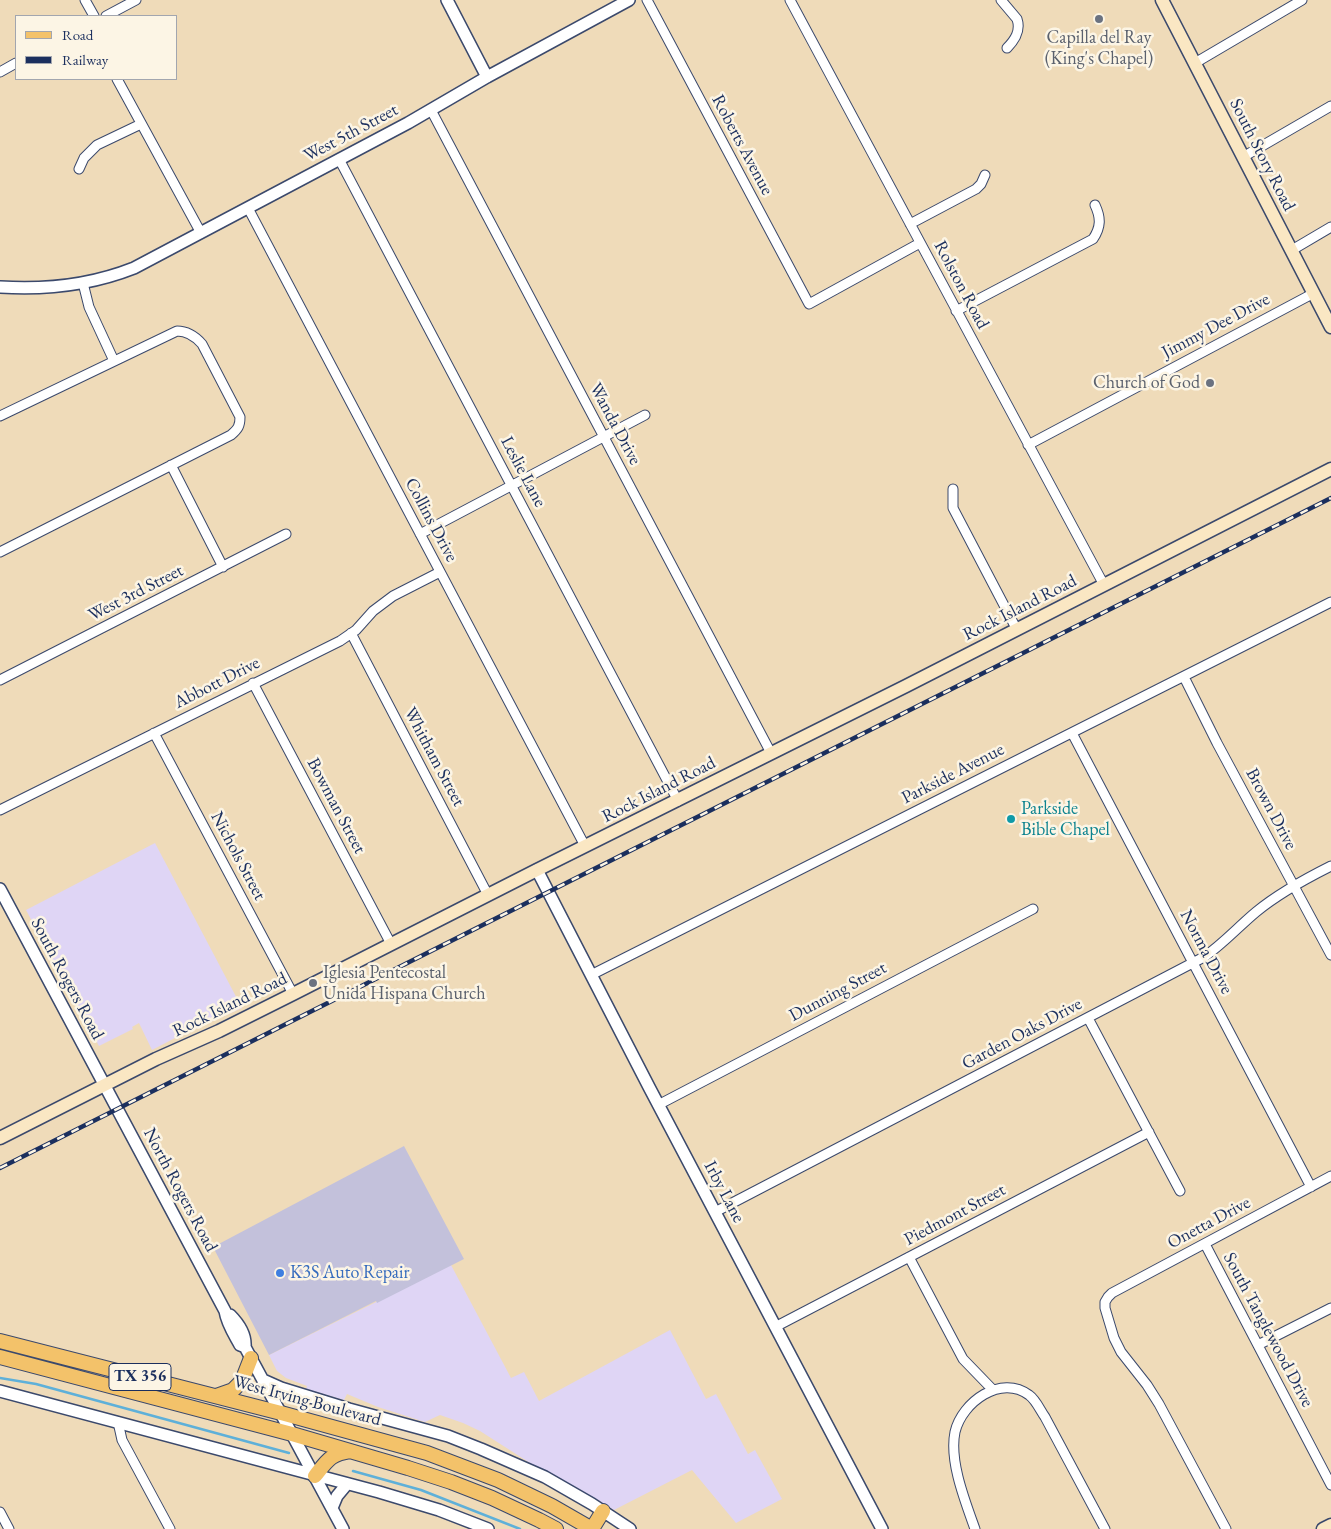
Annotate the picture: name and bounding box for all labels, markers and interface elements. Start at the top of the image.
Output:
marker: Capilla del Ray (King's Chapel) [1093,13,1105,25]
legend [15,15,178,80]
text: Road [62,25,93,44]
place label: Capilla del Ray (King's Chapel) [1045,27,1153,70]
text: Railway [62,50,108,69]
street label: Roberts Avenue [706,91,778,199]
street label: South Story Road [1224,95,1300,215]
street label: West 5th Street [300,99,402,167]
street label: Rolston Road [929,237,993,333]
street label: Jimmy Dee Drive [1158,289,1274,363]
place label: Church of God [1093,372,1200,394]
marker: Church of God [1204,377,1216,389]
street label: Wanda Drive [584,379,646,469]
street label: Leslie Lane [495,433,551,511]
street label: Collins Drive [400,474,462,566]
street label: West 3rd Street [85,560,187,626]
street label: Rock Island Road [960,570,1080,646]
street label: Abbott Drive [171,652,263,714]
street label: Whitham Street [399,704,469,810]
street label: Parkside Avenue [898,739,1008,809]
street label: Rock Island Road [599,752,719,828]
street label: Bowman Street [302,754,370,858]
street label: Brown Drive [1241,765,1301,853]
place label: Parkside Bible Chapel [1021,798,1110,841]
street label: Nichols Street [206,808,270,904]
marker: Parkside Bible Chapel [1005,813,1017,825]
street label: Norma Drive [1175,906,1237,998]
street label: South Rogers Road [26,914,108,1044]
street label: Dunning Street [786,957,890,1027]
place label: Iglesia Pentecostal Unida Hispana Church [323,962,485,1004]
street label: Rock Island Road [169,968,291,1042]
marker: Iglesia Pentecostal Unida Hispana Church [307,977,319,989]
street label: Garden Oaks Drive [958,993,1086,1075]
street label: North Rogers Road [138,1124,222,1256]
street label: Irby Lane [699,1158,749,1226]
street label: Piedmont Street [901,1179,1009,1251]
street label: Onetta Drive [1164,1192,1254,1254]
street label: South Tanglewood Drive [1218,1249,1318,1411]
place label: K3S Auto Repair [290,1262,409,1284]
marker: K3S Auto Repair [274,1267,286,1279]
road number: TX 356 [109,1364,171,1390]
street label: West Irving Boulevard [231,1371,383,1431]

